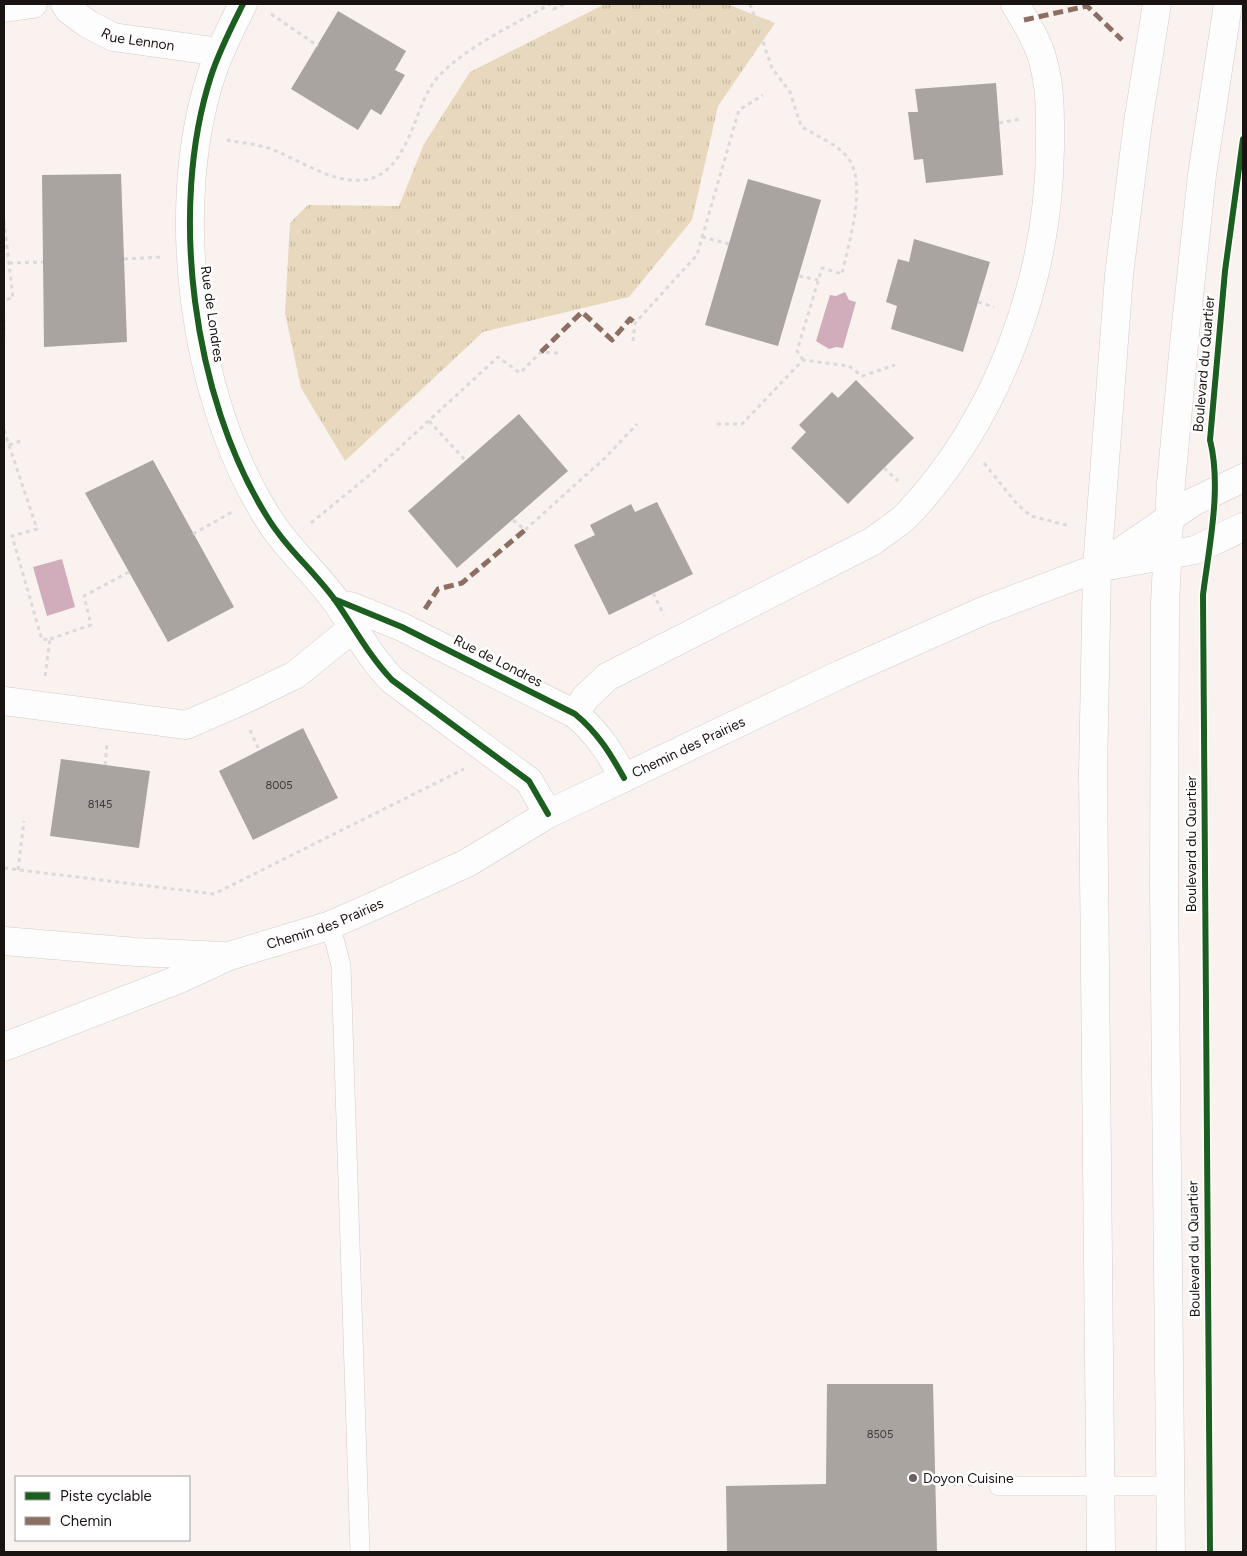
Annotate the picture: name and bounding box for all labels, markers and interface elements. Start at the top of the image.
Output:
street label: Rue Lennon [98,24,176,54]
street label: Rue de Londres [197,265,227,363]
street label: Boulevard du Quartier [1190,295,1218,433]
street label: Rue de Londres [451,631,545,691]
street label: Chemin des Prairies [629,713,748,781]
street label: Boulevard du Quartier [1183,775,1200,912]
house number: 8005 [265,779,293,792]
house number: 8145 [88,798,112,811]
street label: Chemin des Prairies [264,894,386,953]
street label: Boulevard du Quartier [1184,1180,1204,1317]
house number: 8505 [867,1428,893,1441]
place label: Doyon Cuisine [923,1470,1014,1487]
marker: Doyon Cuisine [907,1472,919,1484]
legend [15,1476,190,1541]
text: Piste cyclable [60,1487,152,1505]
text: Chemin [60,1512,112,1530]

